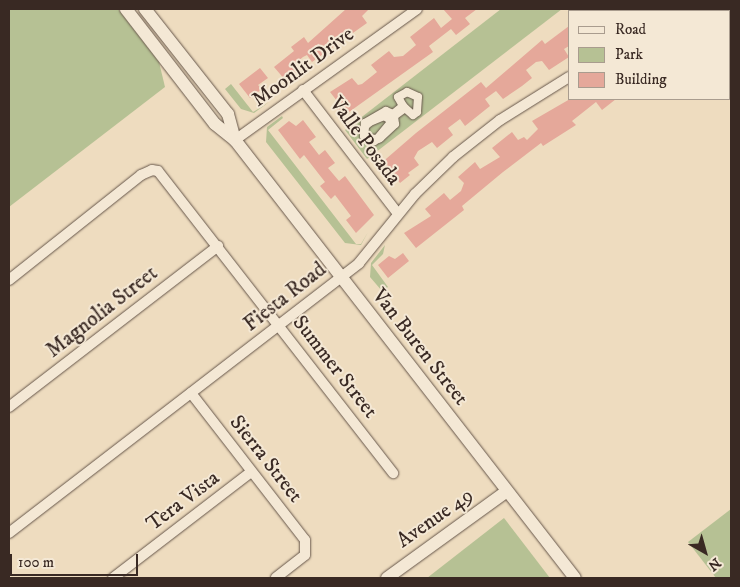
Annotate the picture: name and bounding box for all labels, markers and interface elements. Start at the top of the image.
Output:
legend [568,10,730,100]
text: Road [615,20,646,39]
street label: Moonlit Drive [247,22,359,112]
text: Park [615,45,643,64]
text: Building [615,70,667,89]
street label: Valle Posada [324,92,406,190]
street label: Fiesta Road [239,257,331,337]
street label: Magnolia Street [41,261,163,363]
street label: Van Buren Street [367,284,473,410]
street label: Summer Street [287,311,383,423]
street label: Sierra Street [224,410,308,508]
street label: Tera Vista [142,465,224,537]
street label: Avenue 49 [392,483,478,553]
north arrow [680,527,730,577]
scale bar [12,544,140,576]
text: 100 m [18,553,54,572]
text: N [704,553,724,574]

